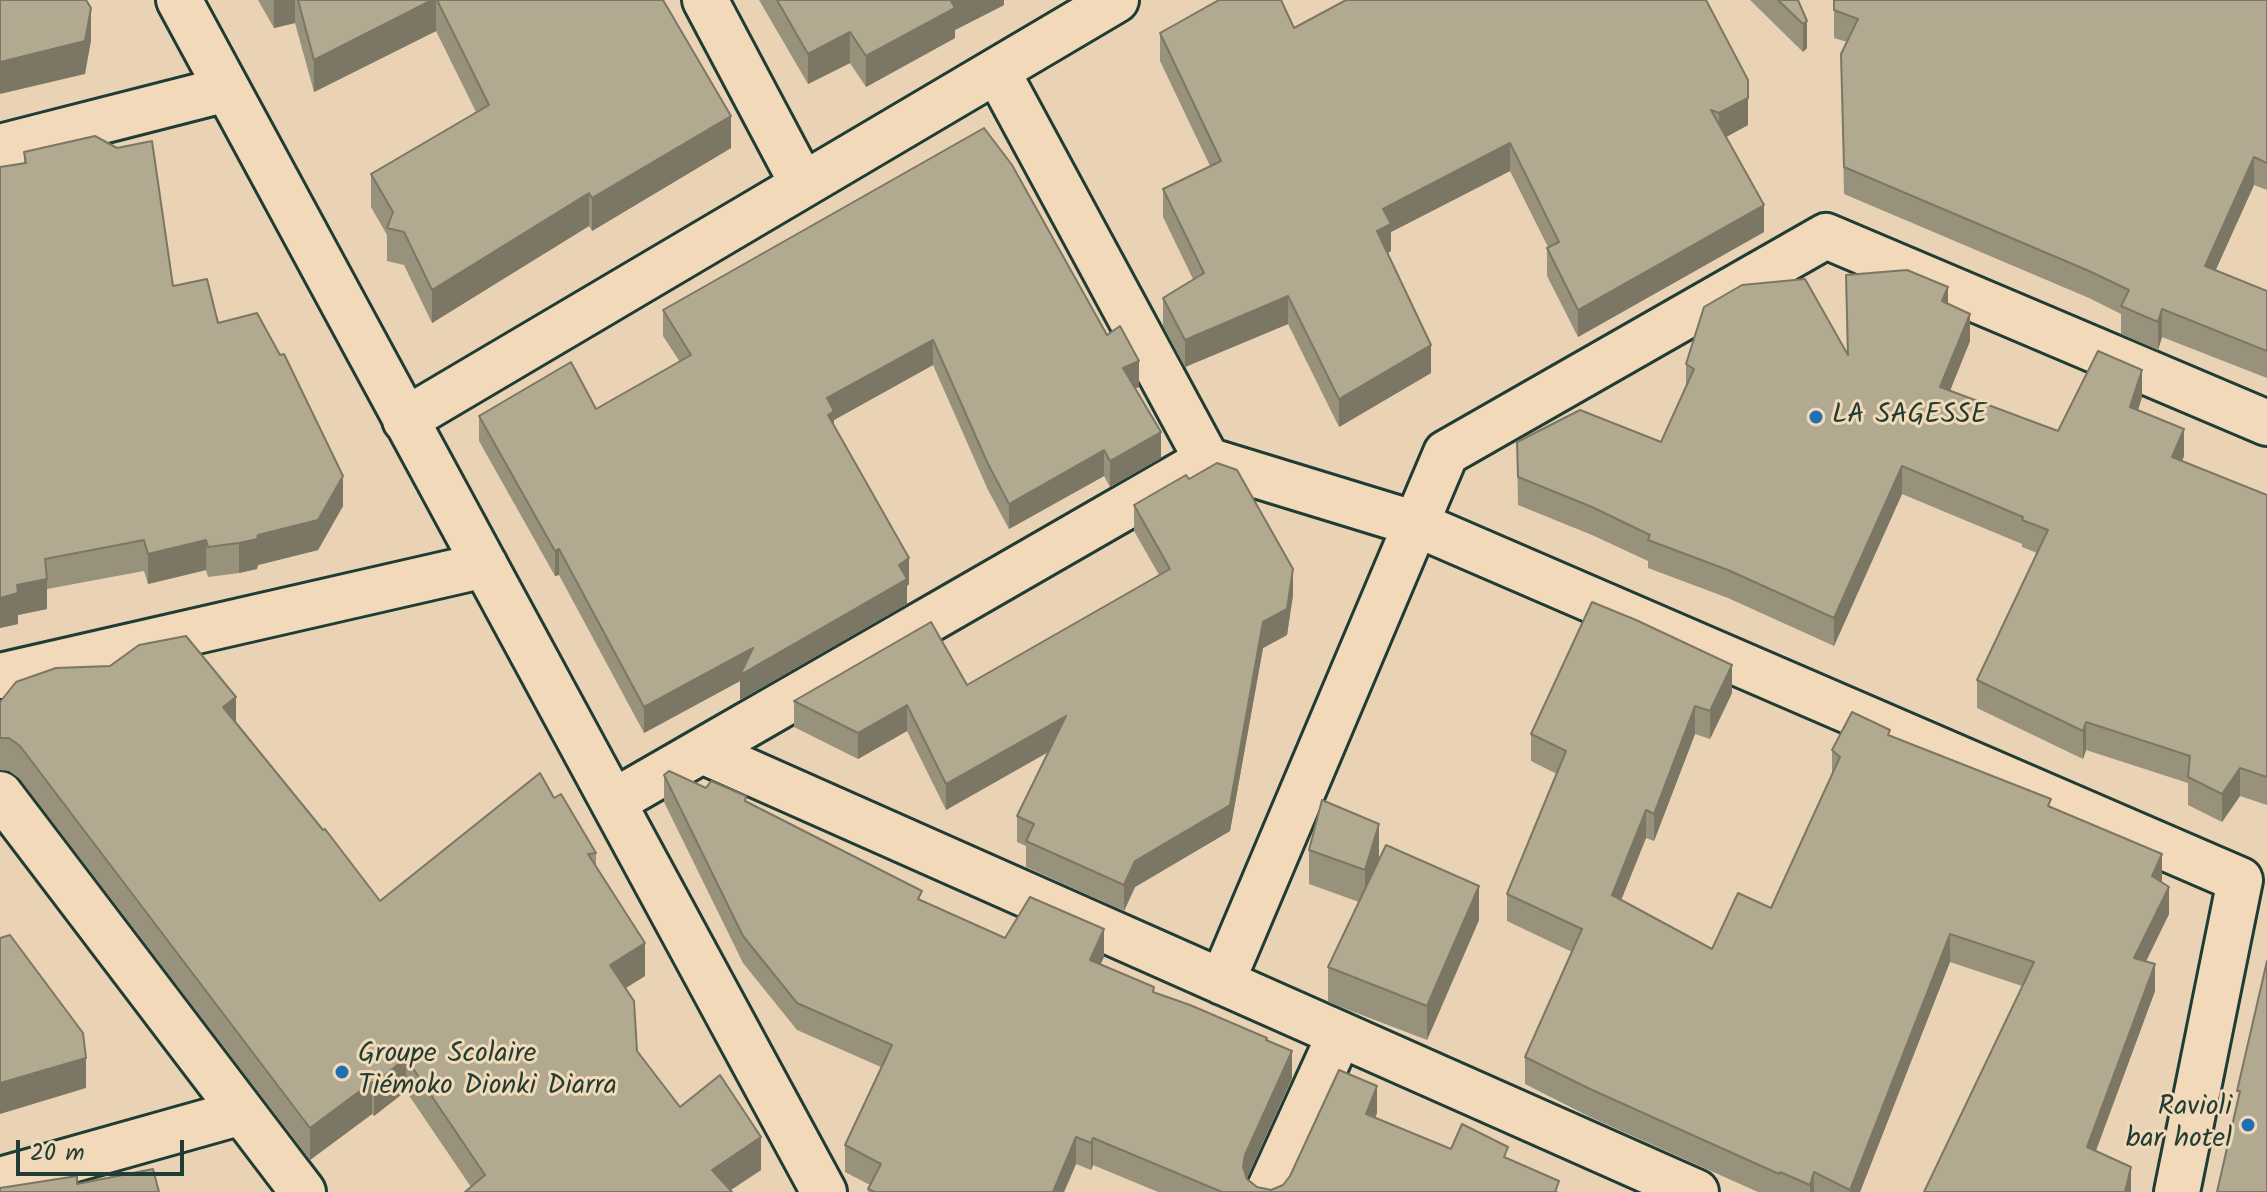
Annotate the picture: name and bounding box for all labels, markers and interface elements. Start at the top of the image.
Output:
place label: LA SAGESSE [1832,400,1987,434]
marker: LA SAGESSE [1807,408,1825,426]
place label: Groupe Scolaire Tiémoko Dionki Diarra [358,1039,617,1105]
marker: Groupe Scolaire Tiémoko Dionki Diarra [333,1063,351,1081]
place label: Ravioli bar hotel [2126,1092,2232,1158]
marker: Ravioli bar hotel [2239,1116,2257,1134]
scale bar [20,1124,188,1174]
text: 20 m [30,1134,85,1173]

